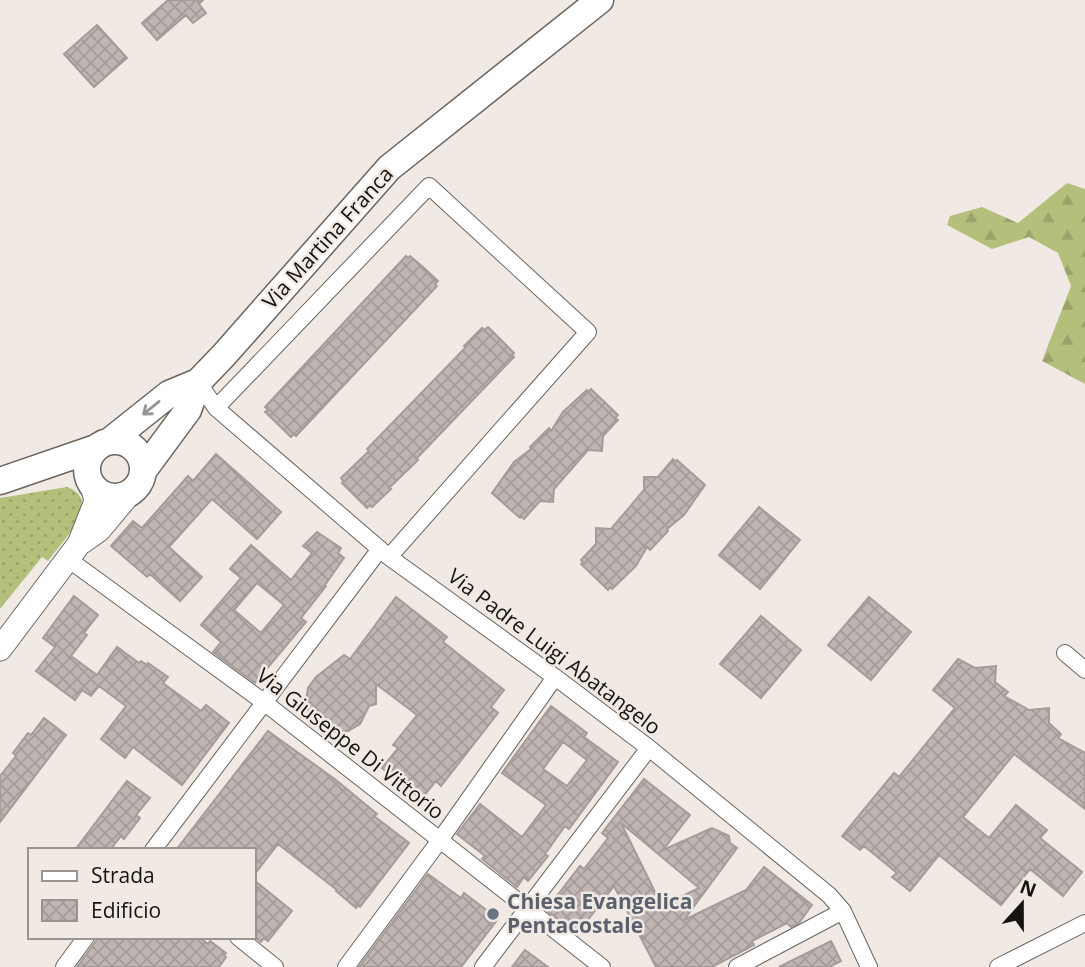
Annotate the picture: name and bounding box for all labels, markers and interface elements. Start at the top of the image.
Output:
street label: Via Martina Franca [256,160,399,315]
one-way arrow [143,400,161,415]
street label: Via Padre Luigi Abatangelo [442,562,667,741]
street label: Via Giuseppe Di Vittorio [251,661,450,825]
legend [28,848,256,939]
text: Strada [91,861,155,889]
north arrow [987,869,1057,939]
text: N [1016,873,1040,903]
place label: Chiesa Evangelica Pentacostale [507,887,692,939]
text: Edificio [91,896,161,924]
marker: Chiesa Evangelica Pentacostale [485,906,501,922]

